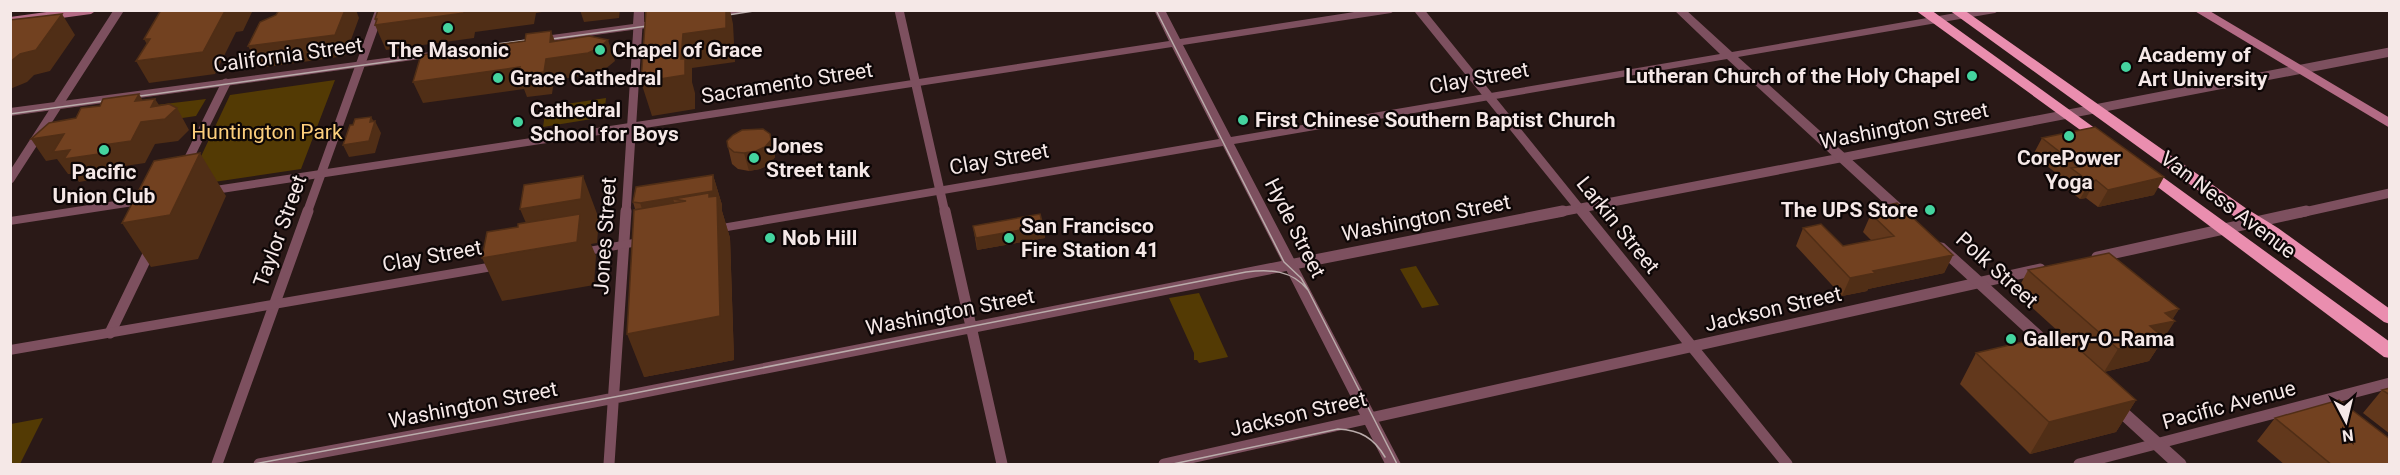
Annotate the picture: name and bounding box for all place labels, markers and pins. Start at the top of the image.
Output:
marker: The Masonic [441,21,455,35]
place label: The Masonic [387,38,509,62]
place label: Chapel of Grace [612,38,762,62]
marker: Chapel of Grace [593,43,607,57]
place label: Academy of Art University [2138,43,2268,91]
marker: Academy of Art University [2119,60,2133,74]
place label: Lutheran Church of the Holy Chapel [1625,64,1960,88]
place label: Grace Cathedral [510,66,662,90]
marker: Lutheran Church of the Holy Chapel [1965,69,1979,83]
marker: Grace Cathedral [491,71,505,85]
place label: Cathedral School for Boys [530,98,679,146]
place label: First Chinese Southern Baptist Church [1255,108,1616,132]
marker: First Chinese Southern Baptist Church [1236,113,1250,127]
marker: Cathedral School for Boys [511,115,525,129]
marker: CorePower Yoga [2062,129,2076,143]
place label: Jones Street tank [766,134,871,182]
marker: Pacific Union Club [97,143,111,157]
place label: CorePower Yoga [2017,146,2121,194]
marker: Jones Street tank [747,151,761,165]
place label: Pacific Union Club [53,160,156,208]
place label: The UPS Store [1781,198,1918,222]
marker: The UPS Store [1923,203,1937,217]
place label: San Francisco Fire Station 41 [1021,214,1159,262]
place label: Nob Hill [782,226,857,250]
marker: Nob Hill [763,231,777,245]
marker: San Francisco Fire Station 41 [1002,231,1016,245]
place label: Gallery-O-Rama [2023,327,2175,351]
marker: Gallery-O-Rama [2004,332,2018,346]

